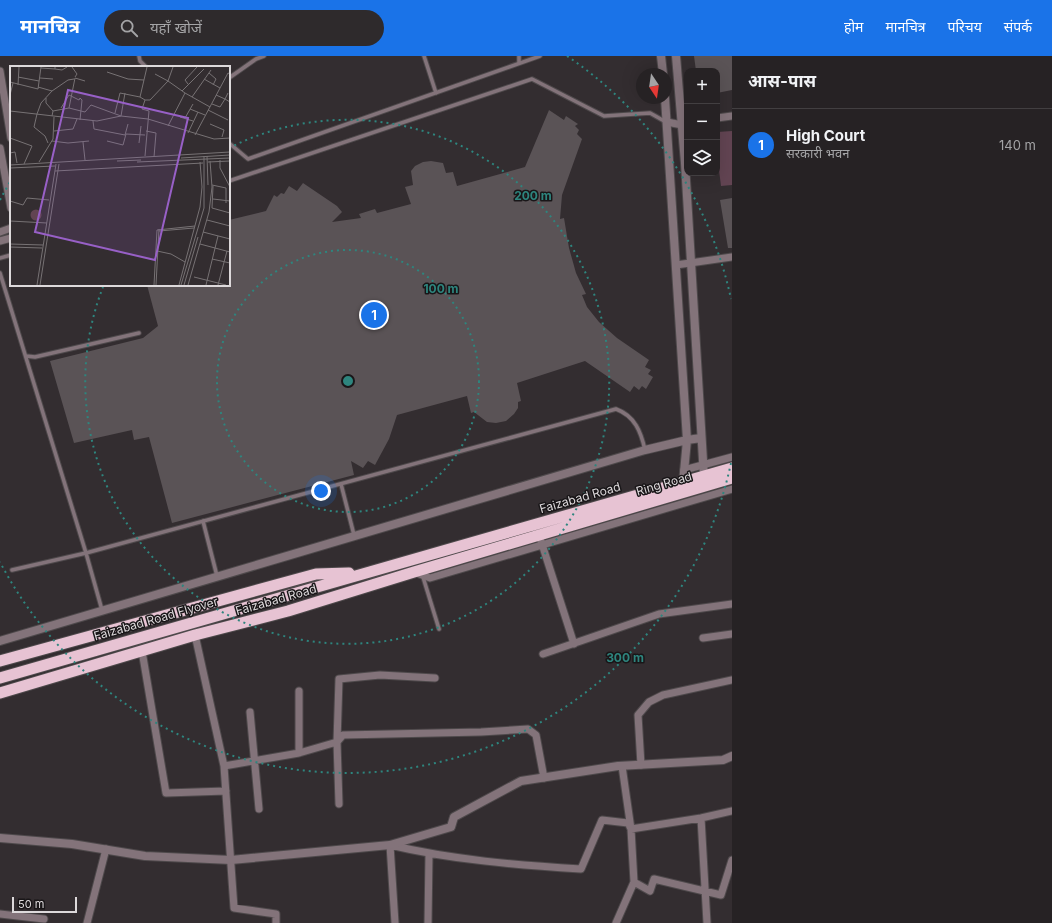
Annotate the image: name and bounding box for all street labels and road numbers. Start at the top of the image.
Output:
street label: Ring Road [634,468,694,499]
street label: Faizabad Road [538,479,622,516]
street label: Faizabad Road [234,581,318,618]
street label: Faizabad Road Flyover [92,593,220,643]

